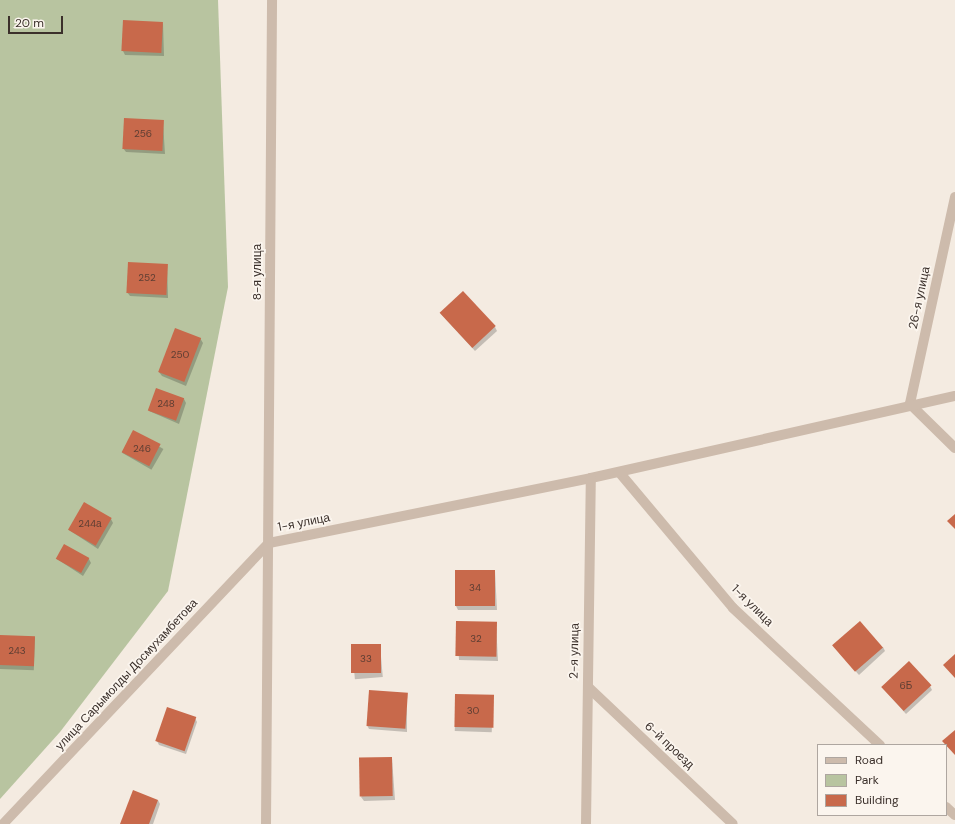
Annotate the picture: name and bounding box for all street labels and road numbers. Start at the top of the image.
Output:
street label: 8-я улица [251,244,265,300]
street label: 26-я улица [906,265,934,331]
street label: 1-я улица [277,511,331,535]
street label: 1-я улица [728,582,776,630]
street label: улица Сарымолды Досмухамбетова [53,596,201,754]
street label: 2-я улица [567,623,583,679]
street label: 6-й проезд [641,719,697,773]

